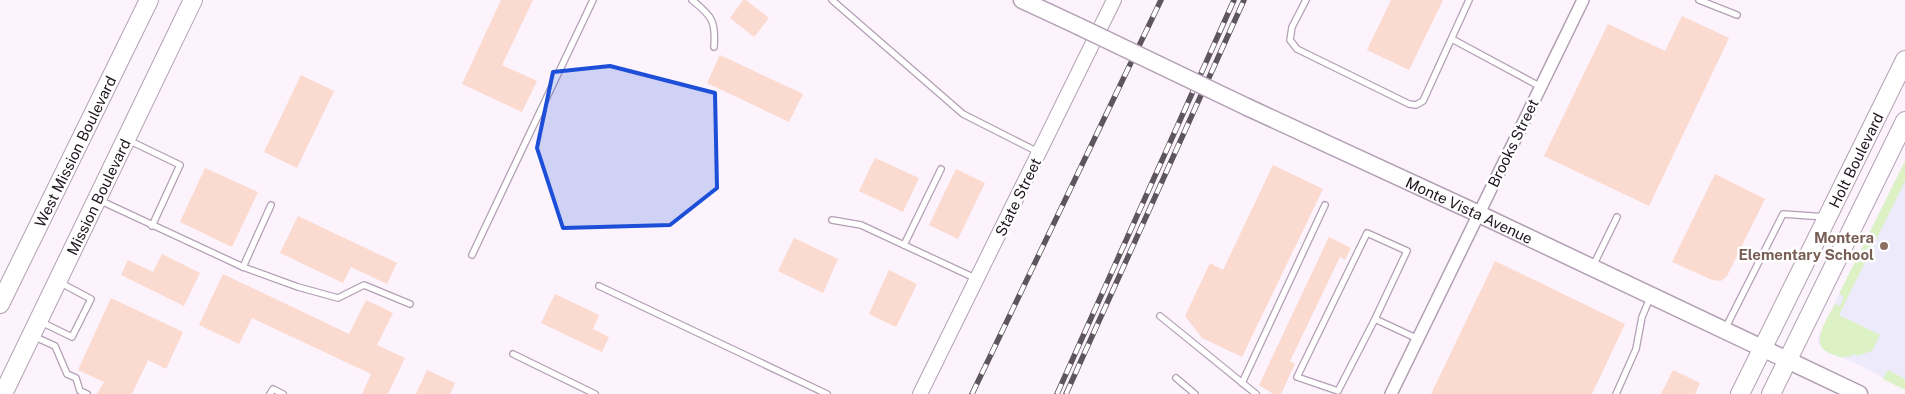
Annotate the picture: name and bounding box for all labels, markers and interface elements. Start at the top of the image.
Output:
street label: West Mission Boulevard [31,74,119,230]
street label: Brooks Street [1484,96,1542,190]
street label: Holt Boulevard [1825,110,1886,210]
street label: Mission Boulevard [62,136,134,258]
street label: State Street [992,155,1044,239]
street label: Monte Vista Avenue [1403,173,1535,247]
place label: Montera Elementary School [1738,229,1874,263]
marker: Montera Elementary School [1878,240,1890,252]

